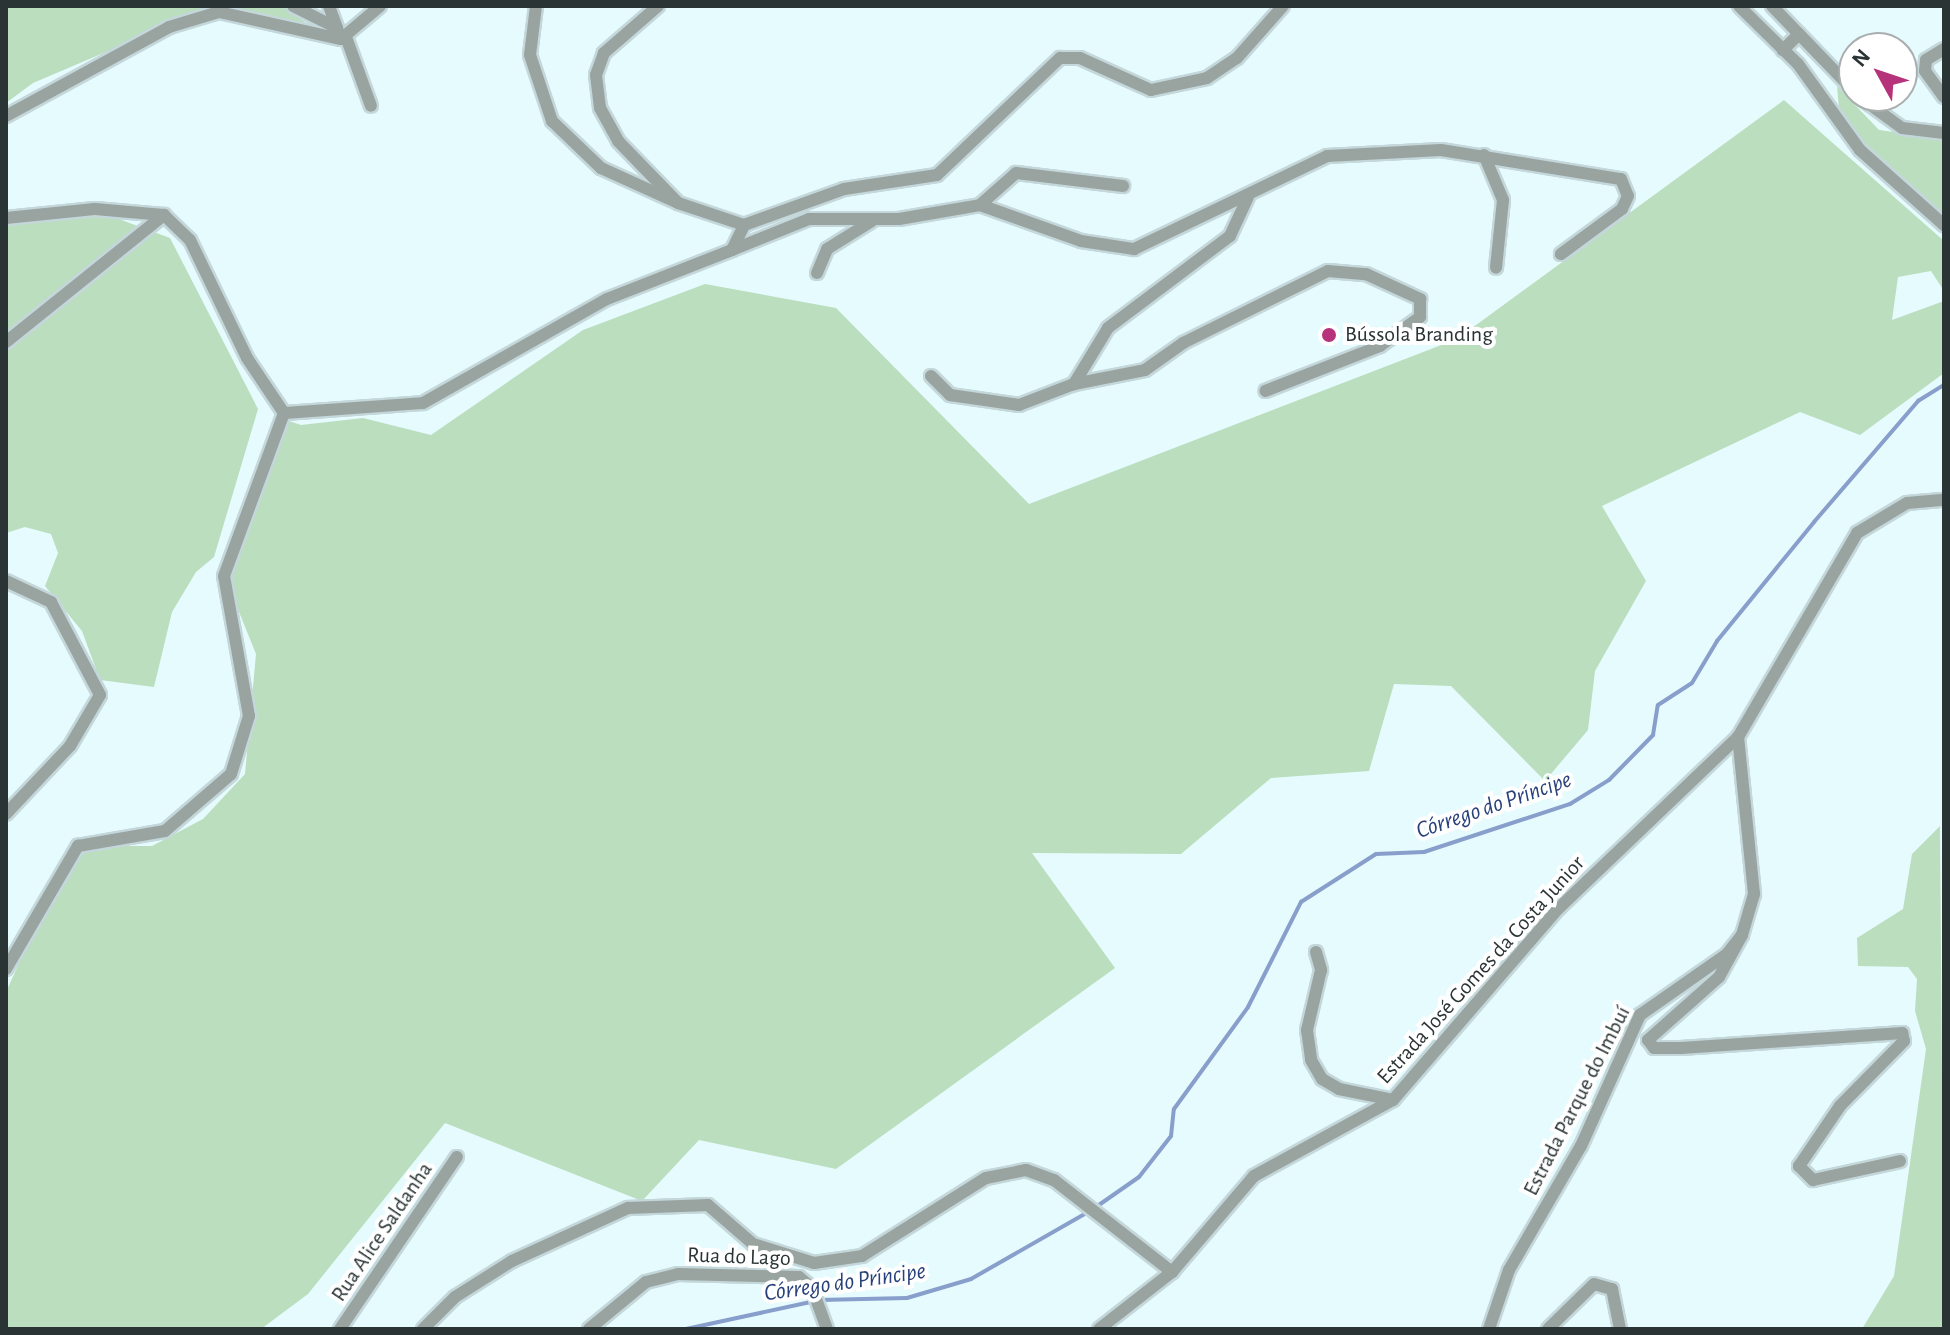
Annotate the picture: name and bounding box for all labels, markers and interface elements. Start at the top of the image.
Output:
north arrow [1838,32,1918,112]
text: N [1848,45,1874,71]
place label: Bússola Branding [1345,322,1493,348]
marker: Bússola Branding [1320,326,1338,344]
water label: Córrego do Príncipe [1412,766,1576,846]
street label: Estrada José Gomes da Costa Junior [1372,850,1590,1090]
street label: Estrada Parque do Imbuí [1518,1002,1636,1200]
street label: Rua Alice Saldanha [326,1157,438,1307]
street label: Rua do Lago [687,1242,791,1272]
water label: Córrego do Príncipe [762,1257,928,1309]

